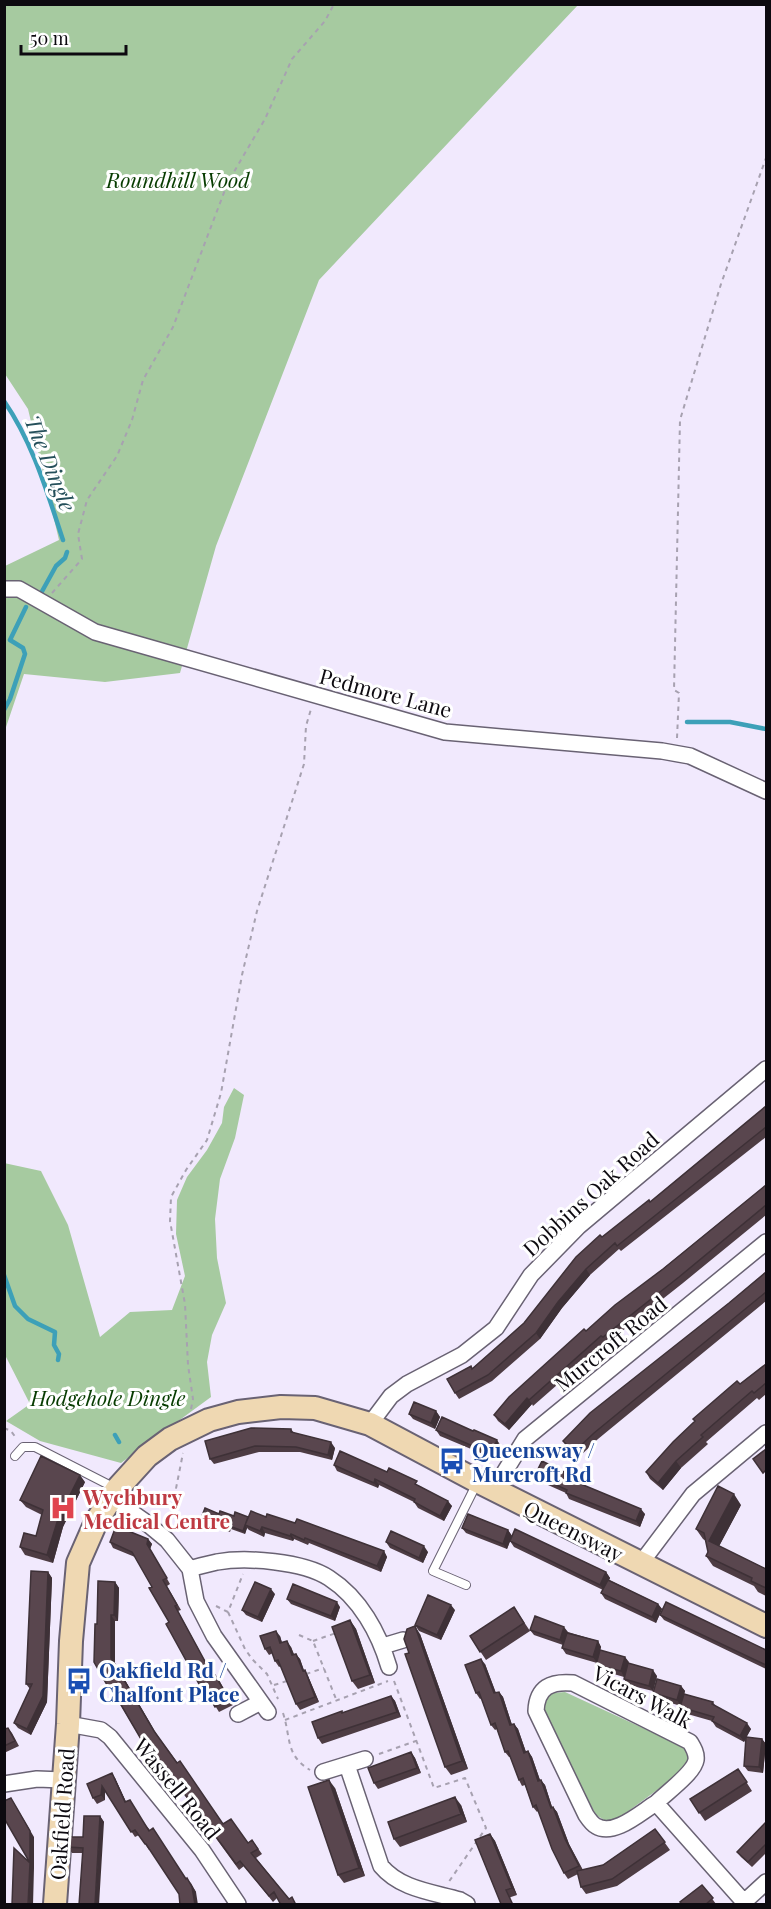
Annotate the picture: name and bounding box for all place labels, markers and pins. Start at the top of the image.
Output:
place label: Queensway / Murcroft Rd [472,1435,595,1487]
bus stop icon: Queensway / Murcroft Rd [437,1446,467,1476]
place label: Wychbury Medical Centre [82,1482,230,1534]
hospital icon: Wychbury Medical Centre [48,1493,78,1523]
place label: Oakfield Rd / Chalfont Place [99,1655,240,1707]
bus stop icon: Oakfield Rd / Chalfont Place [64,1666,94,1696]

